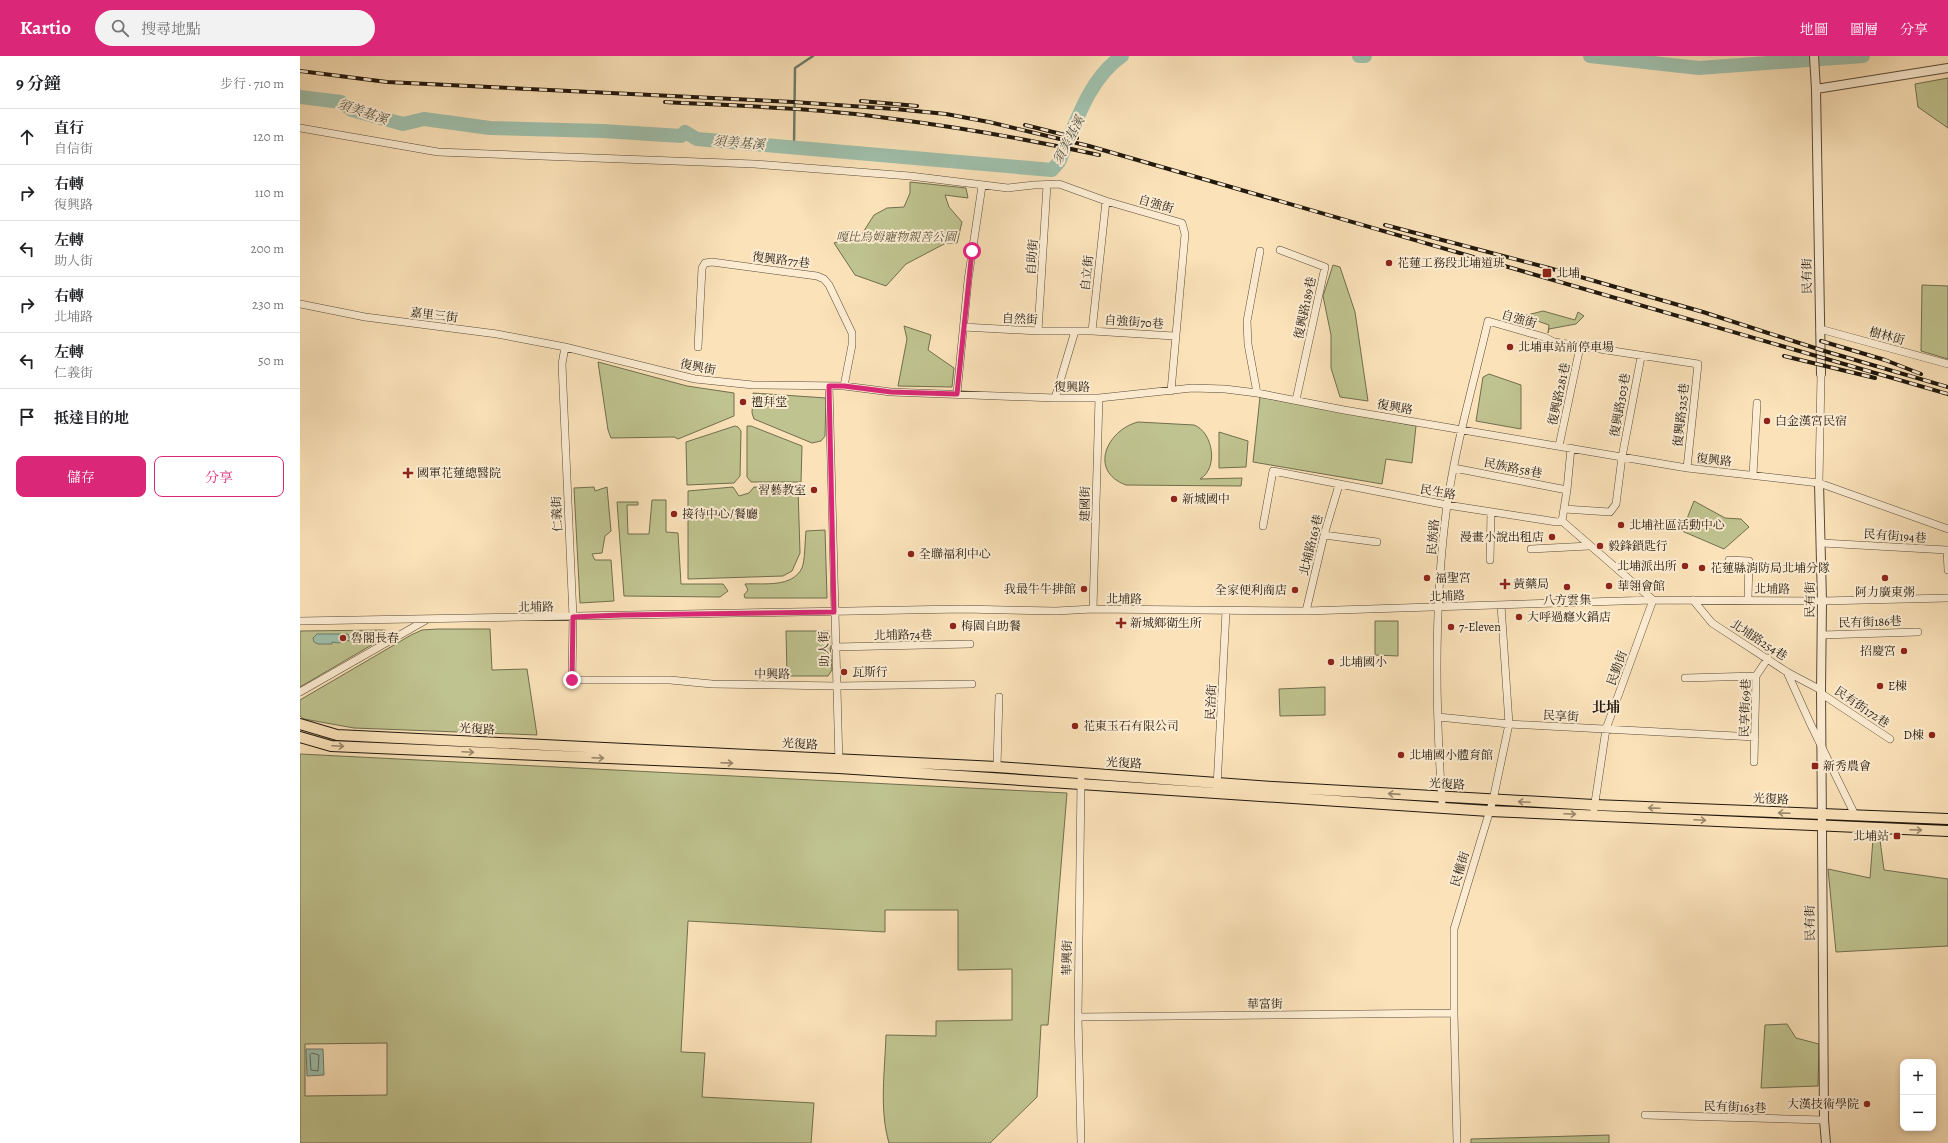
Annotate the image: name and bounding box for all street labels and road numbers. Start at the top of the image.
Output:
street label: 自強街 [1136,191,1176,217]
street label: 自助街 [1023,237,1041,276]
street label: 復興路77巷 [751,249,811,271]
street label: 自立街 [1077,253,1097,292]
street label: 民有街 [1799,257,1815,294]
street label: 復興路189巷 [1291,275,1319,341]
street label: 嘉里三街 [409,304,460,326]
street label: 自強街 [1499,306,1539,332]
street label: 自然街 [1002,310,1039,328]
street label: 自強街70巷 [1104,312,1164,332]
street label: 樹林街 [1868,324,1907,349]
street label: 復興街 [679,356,718,378]
street label: 復興路281巷 [1545,361,1573,427]
street label: 復興路303巷 [1607,372,1633,438]
street label: 復興路 [1054,379,1090,395]
street label: 復興路325巷 [1670,382,1692,448]
street label: 復興路 [1376,396,1414,418]
street label: 復興路 [1695,450,1733,470]
street label: 民族路58巷 [1483,455,1543,481]
street label: 民生路 [1419,481,1457,503]
street label: 建國街 [1077,485,1093,522]
street label: 仁義街 [548,495,566,532]
street label: 北埔路163巷 [1296,513,1326,577]
street label: 民族路 [1423,518,1443,556]
street label: 民有街194巷 [1863,526,1927,546]
street label: 北埔路 [1754,581,1790,597]
street label: 民有街 [1802,581,1818,618]
street label: 北埔路 [1429,587,1465,605]
street label: 北埔路 [1106,591,1142,607]
street label: 北埔路 [518,599,554,615]
street label: 民有街186巷 [1838,613,1902,631]
street label: 北埔路254巷 [1728,616,1790,664]
street label: 北埔路74巷 [874,626,932,644]
street label: 助人街 [815,630,833,667]
street label: 民勤街 [1603,647,1631,688]
street label: 中興路 [754,666,790,682]
street label: 民享街69巷 [1736,678,1754,738]
street label: 民治街 [1202,683,1220,720]
street label: 民有街172巷 [1831,683,1893,731]
street label: 民享街 [1543,707,1580,725]
street label: 光復路 [459,720,495,738]
street label: 光復路 [782,735,818,753]
street label: 光復路 [1106,754,1142,772]
street label: 光復路 [1429,775,1465,793]
street label: 光復路 [1753,790,1789,808]
street label: 民權街 [1447,848,1473,889]
street label: 民有街 [1802,904,1818,941]
street label: 華興街 [1059,939,1075,976]
street label: 華富街 [1247,996,1284,1012]
street label: 民有街163巷 [1703,1098,1767,1116]

